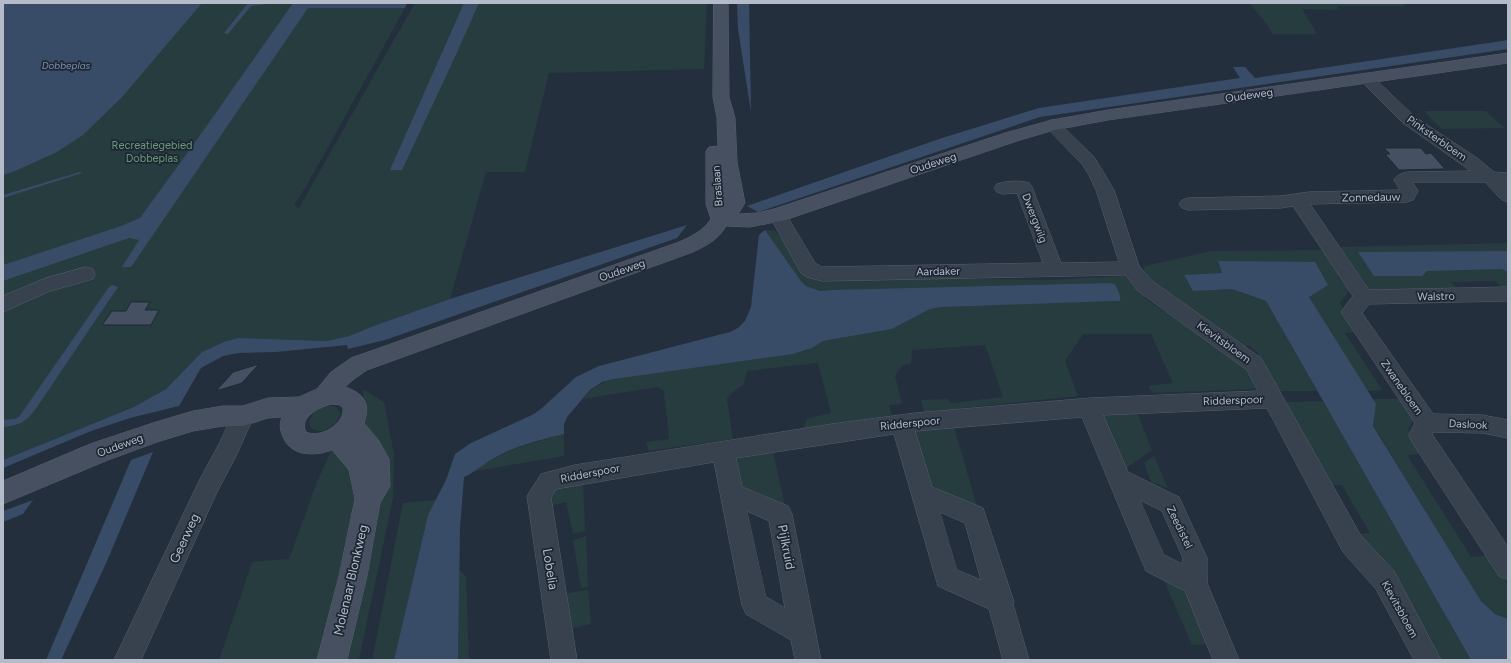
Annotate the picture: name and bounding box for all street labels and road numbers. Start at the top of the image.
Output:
street label: Oudeweg [1224,86,1274,105]
street label: Pinksterbloem [1404,113,1469,164]
street label: Oudeweg [908,150,958,177]
street label: Braslaan [710,165,725,207]
street label: Zonnedauw [1342,190,1401,205]
street label: Dwergwilg [1019,191,1050,245]
street label: Oudeweg [597,257,647,284]
street label: Aardaker [916,265,960,278]
street label: Walstro [1417,290,1455,303]
street label: Kievitsbloem [1194,319,1253,366]
street label: Zwanebloem [1378,357,1425,417]
street label: Ridderspoor [1203,393,1264,408]
street label: Ridderspoor [879,414,941,433]
street label: Daslook [1448,417,1488,432]
street label: Oudeweg [95,431,145,460]
street label: Ridderspoor [559,461,621,486]
street label: Zeedistel [1164,504,1195,551]
street label: Geerweg [166,511,203,566]
street label: Molenaar Blonkweg [330,523,371,637]
street label: Pijlkruid [775,523,798,571]
street label: Lobelia [540,547,561,591]
street label: Kievitsbloem [1379,578,1421,640]

